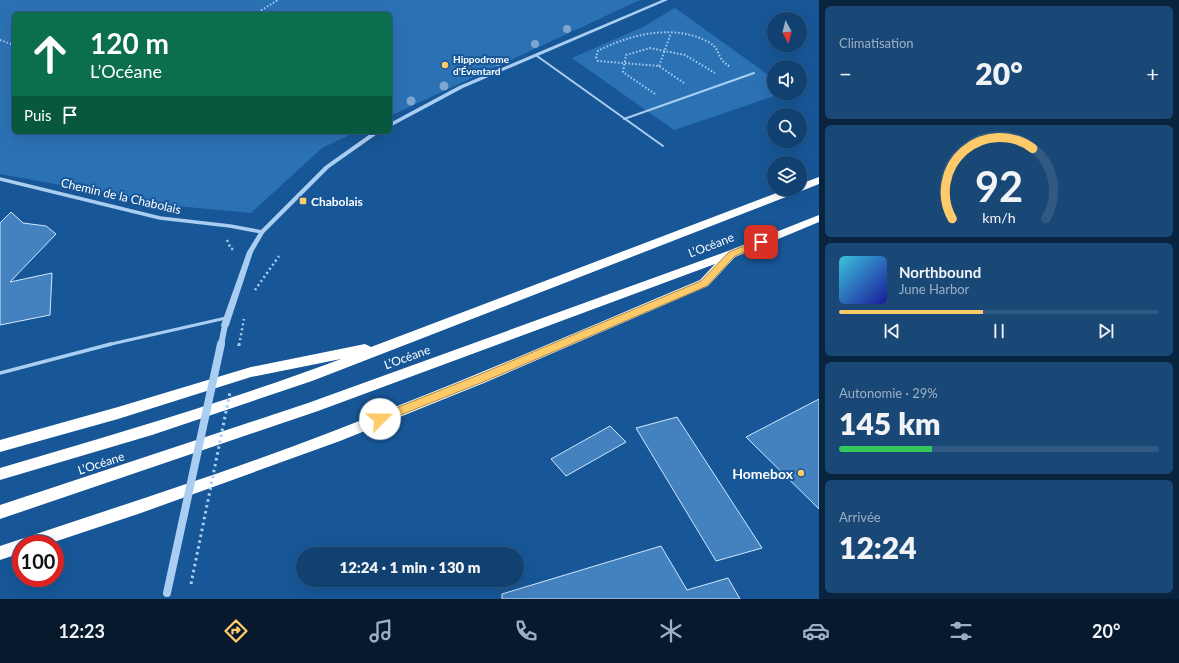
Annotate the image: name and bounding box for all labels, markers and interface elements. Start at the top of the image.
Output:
north arrow [767,12,807,52]
map controls [767,12,807,196]
text: 120 m [90,26,169,60]
icon: ahead [24,28,76,80]
text: Climatisation [839,35,914,51]
place label: Hippodrome d'Éventard [453,53,510,77]
text: 20° [975,55,1023,91]
text: L’Océane [90,60,162,82]
marker: Hippodrome d'Éventard [440,60,450,70]
button: sound [767,60,807,100]
text: − [839,60,852,87]
text: + [1146,60,1159,87]
icon: arrive [59,104,81,126]
text: Puis [24,106,51,124]
button: search [767,108,807,148]
button: layers [767,156,807,196]
text: 92 [975,161,1023,211]
street label: Chemin de la Chabolais [60,175,182,217]
place label: Chabolais [311,194,363,209]
marker: Chabolais [298,196,308,206]
text: km/h [982,208,1016,225]
pin [744,225,778,259]
street label: L’Océane [686,229,736,261]
icon: arrive [750,231,772,253]
text: Northbound [899,263,981,281]
text: June Harbor [899,281,969,297]
icon: previous [881,320,903,342]
icon: pause [988,320,1010,342]
icon: next [1095,320,1117,342]
street label: L’Océane [382,342,432,372]
text: Autonomie · 29% [839,385,938,401]
position arrow [359,398,401,440]
text: 145 km [839,405,940,441]
street label: L’Océane [76,448,126,478]
place label: Homebox [732,465,794,482]
marker: Homebox [796,468,806,478]
text: Arrivée [839,509,881,525]
text: 12:24 [839,529,917,565]
speed limit sign: 100 [12,535,64,587]
text: 12:24 · 1 min · 130 m [339,558,481,576]
icon: directions [222,617,250,645]
icon: music [367,617,395,645]
icon: phone [512,617,540,645]
icon: climate [657,617,685,645]
icon: car [802,617,830,645]
icon: filters [947,617,975,645]
text: 12:23 [59,620,105,642]
text: 20° [1092,620,1120,642]

